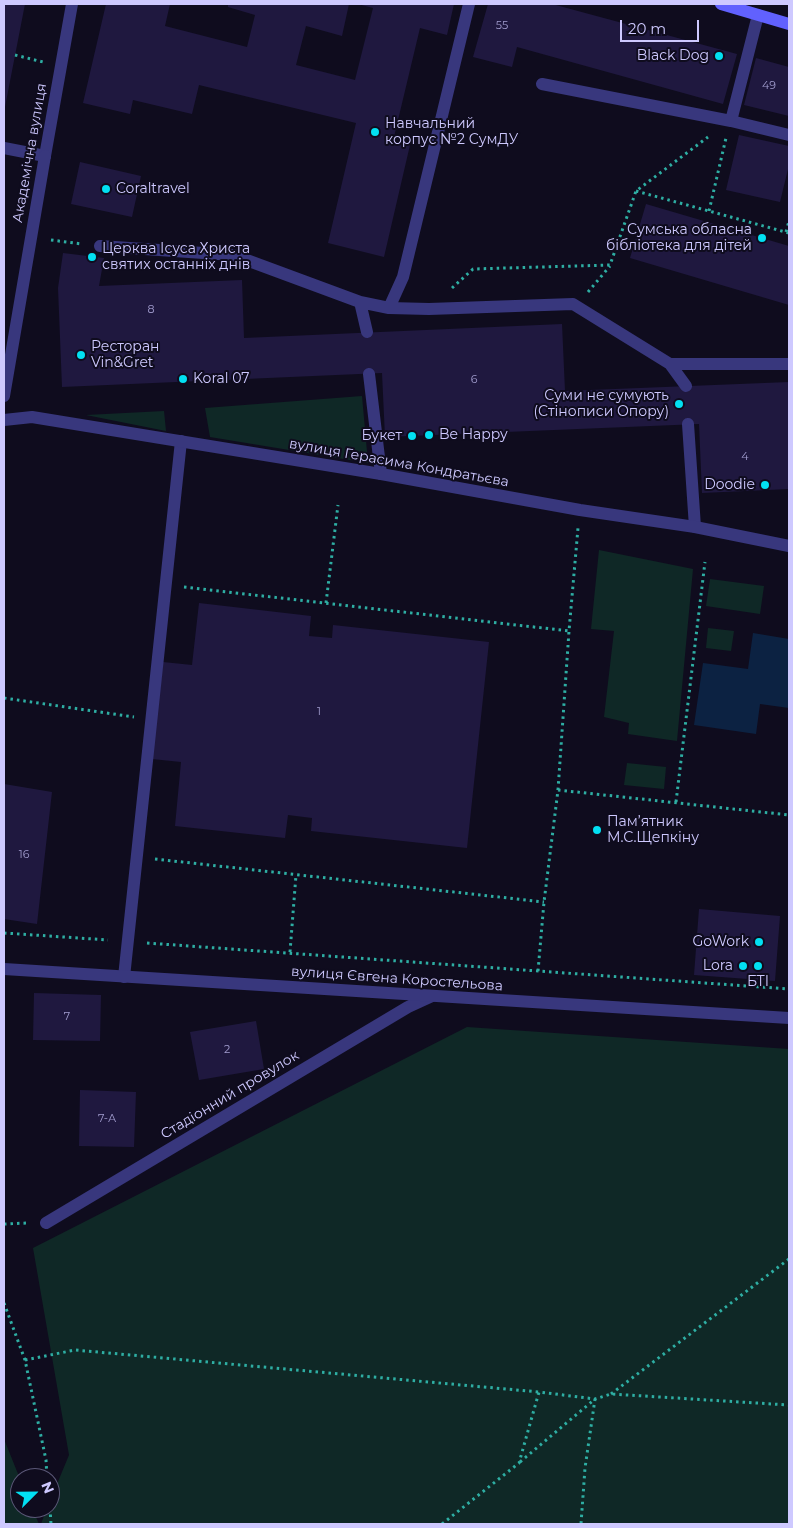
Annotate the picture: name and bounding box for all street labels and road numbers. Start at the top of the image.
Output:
street label: Академічна вулиця [9,82,51,224]
street label: вулиця Герасима Кондратьєва [288,435,510,491]
street label: вулиця Євгена Коростельова [290,963,504,995]
street label: Стадіонний провулок [158,1047,302,1143]

